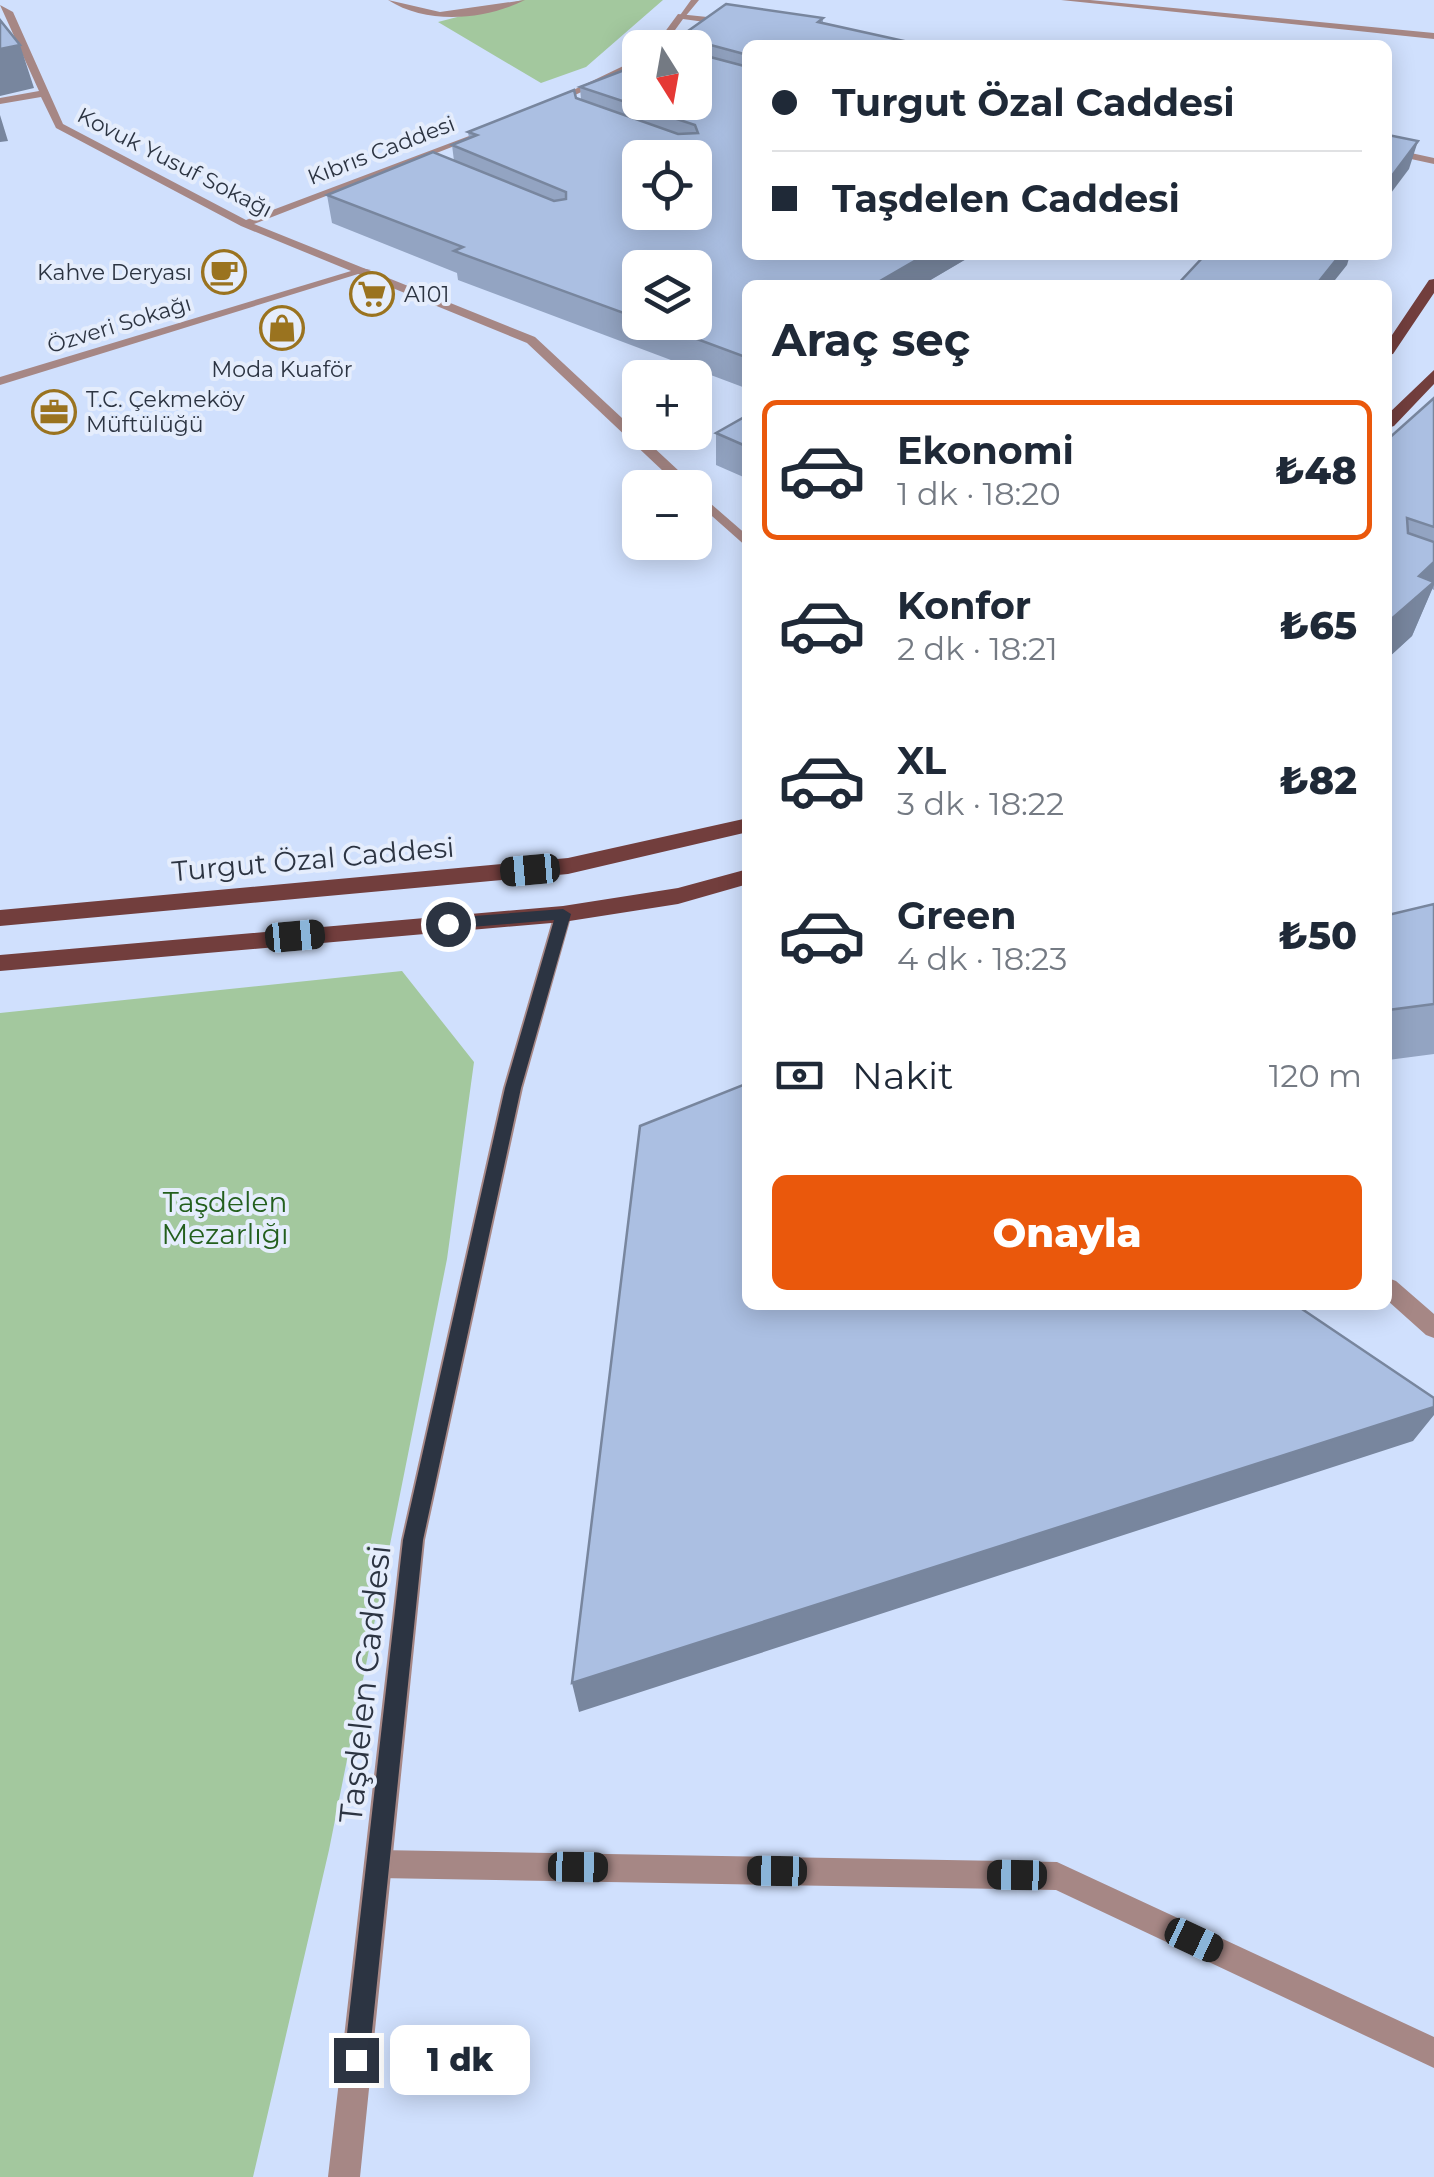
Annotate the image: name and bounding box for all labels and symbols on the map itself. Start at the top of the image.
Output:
north arrow [622,30,712,120]
street label: Kovuk Yusuf Sokağı [73,102,277,223]
street label: Kıbrıs Caddesi [304,110,459,191]
cafe icon: Kahve Deryası [201,249,247,295]
place label: Kahve Deryası [37,259,192,286]
supermarket icon: A101 [349,271,395,317]
place label: A101 [404,281,449,308]
street label: Özveri Sokağı [44,290,194,359]
shop icon: Moda Kuaför [259,305,305,351]
place label: Moda Kuaför [211,356,353,383]
place label: T.C. Çekmeköy Müftülüğü [86,386,245,438]
office icon: T.C. Çekmeköy Müftülüğü [31,389,77,435]
street label: Turgut Özal Caddesi [170,830,456,888]
car [499,852,561,888]
route start [426,902,471,947]
car [264,918,326,954]
park label: Taşdelen Mezarlığı [161,1185,289,1251]
street label: Taşdelen Caddesi [331,1543,398,1825]
car [548,1851,608,1883]
car [747,1855,807,1887]
car [987,1859,1047,1891]
car [1160,1914,1228,1966]
callout: 1 dk [391,2025,531,2095]
route end [334,2038,379,2083]

